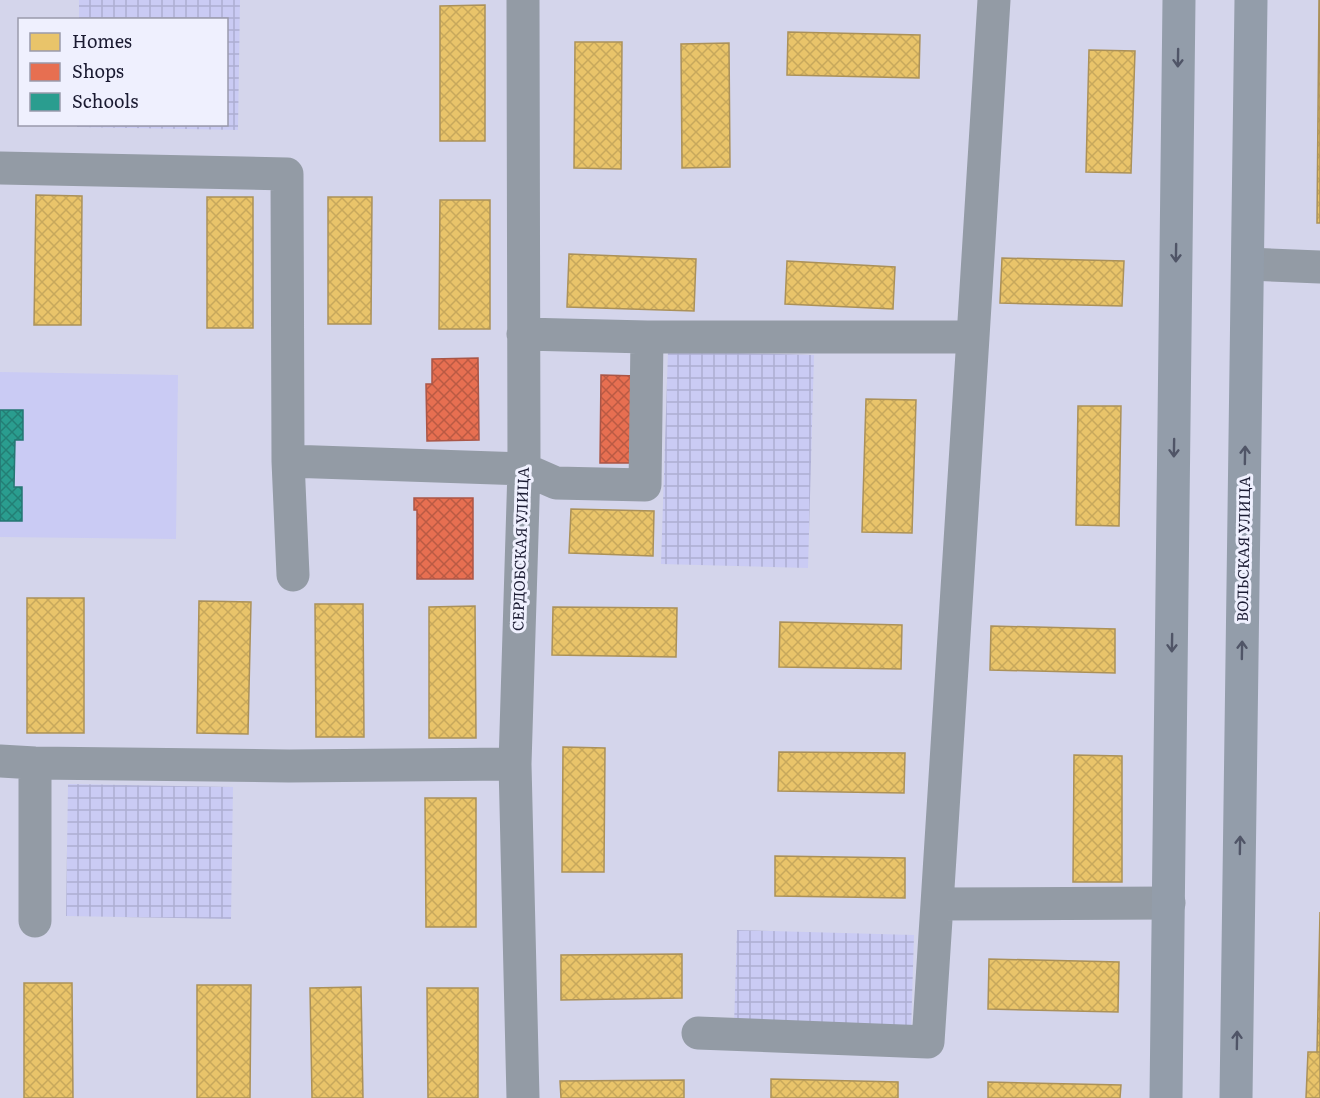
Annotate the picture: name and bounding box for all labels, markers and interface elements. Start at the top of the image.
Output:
legend [18,18,228,126]
text: Homes [72,27,132,54]
one-way arrow [1172,48,1184,68]
text: Shops [72,57,124,84]
text: Schools [72,87,138,114]
one-way arrow [1170,243,1182,263]
one-way arrow [1168,438,1180,458]
one-way arrow [1239,445,1251,465]
street label: СЕРДОБСКАЯ УЛИЦА [505,466,534,631]
street label: ВОЛЬСКАЯ УЛИЦА [1230,476,1255,622]
one-way arrow [1166,633,1177,653]
one-way arrow [1237,640,1248,660]
one-way arrow [1234,835,1246,855]
one-way arrow [1231,1030,1243,1050]

